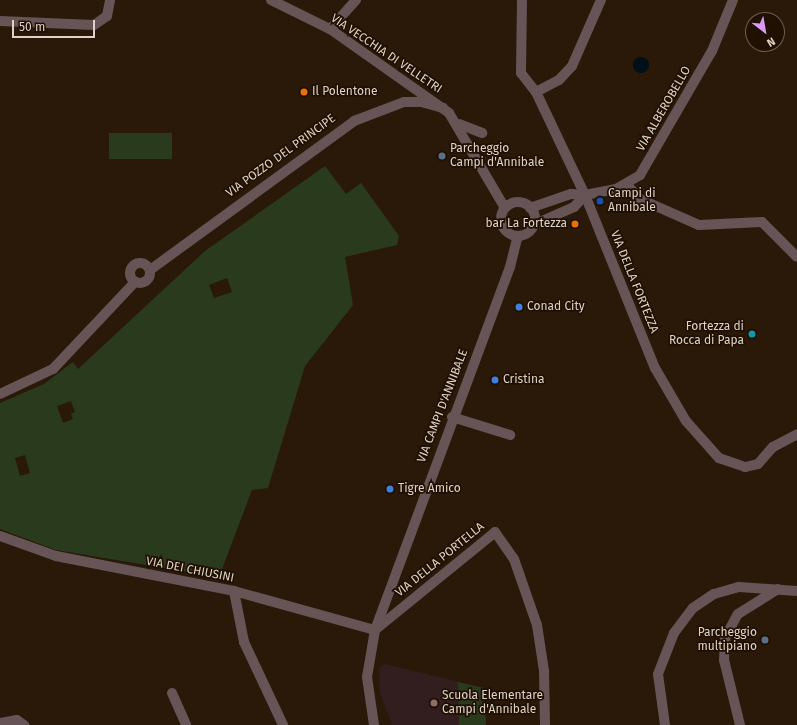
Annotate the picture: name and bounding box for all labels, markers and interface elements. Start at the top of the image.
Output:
street label: VIA VECCHIA DI VELLETRI [328,11,444,97]
scale bar [14,12,97,38]
north arrow [745,12,785,52]
text: 50 m [19,20,45,34]
text: N [764,34,777,49]
street label: VIA ALBEROBELLO [634,64,694,154]
place label: Il Polentone [312,85,378,99]
marker: Il Polentone [299,87,309,97]
street label: VIA POZZO DEL PRINCIPE [223,111,339,201]
place label: Parcheggio Campi d'Annibale [450,142,544,170]
marker: Parcheggio Campi d'Annibale [437,151,447,161]
place label: Campi di Annibale [608,187,656,215]
marker: Campi di Annibale [595,196,605,206]
place label: bar La Fortezza [486,217,567,231]
marker: bar La Fortezza [570,219,580,229]
street label: VIA DELLA FORTEZZA [607,229,661,335]
place label: Conad City [527,300,585,314]
marker: Conad City [514,302,524,312]
place label: Fortezza di Rocca di Papa [669,320,744,348]
marker: Fortezza di Rocca di Papa [747,329,757,339]
street label: VIA CAMPI D'ANNIBALE [415,347,471,465]
place label: Cristina [503,373,544,387]
marker: Cristina [490,375,500,385]
place label: Tigre Amico [398,482,461,496]
marker: Tigre Amico [385,484,395,494]
street label: VIA DELLA PORTELLA [393,520,487,600]
street label: VIA DEI CHIUSINI [145,554,235,586]
place label: Parcheggio multipiano [697,626,757,654]
marker: Parcheggio multipiano [760,635,770,645]
place label: Scuola Elementare Campi d'Annibale [442,689,543,717]
marker: Scuola Elementare Campi d'Annibale [429,698,439,708]

